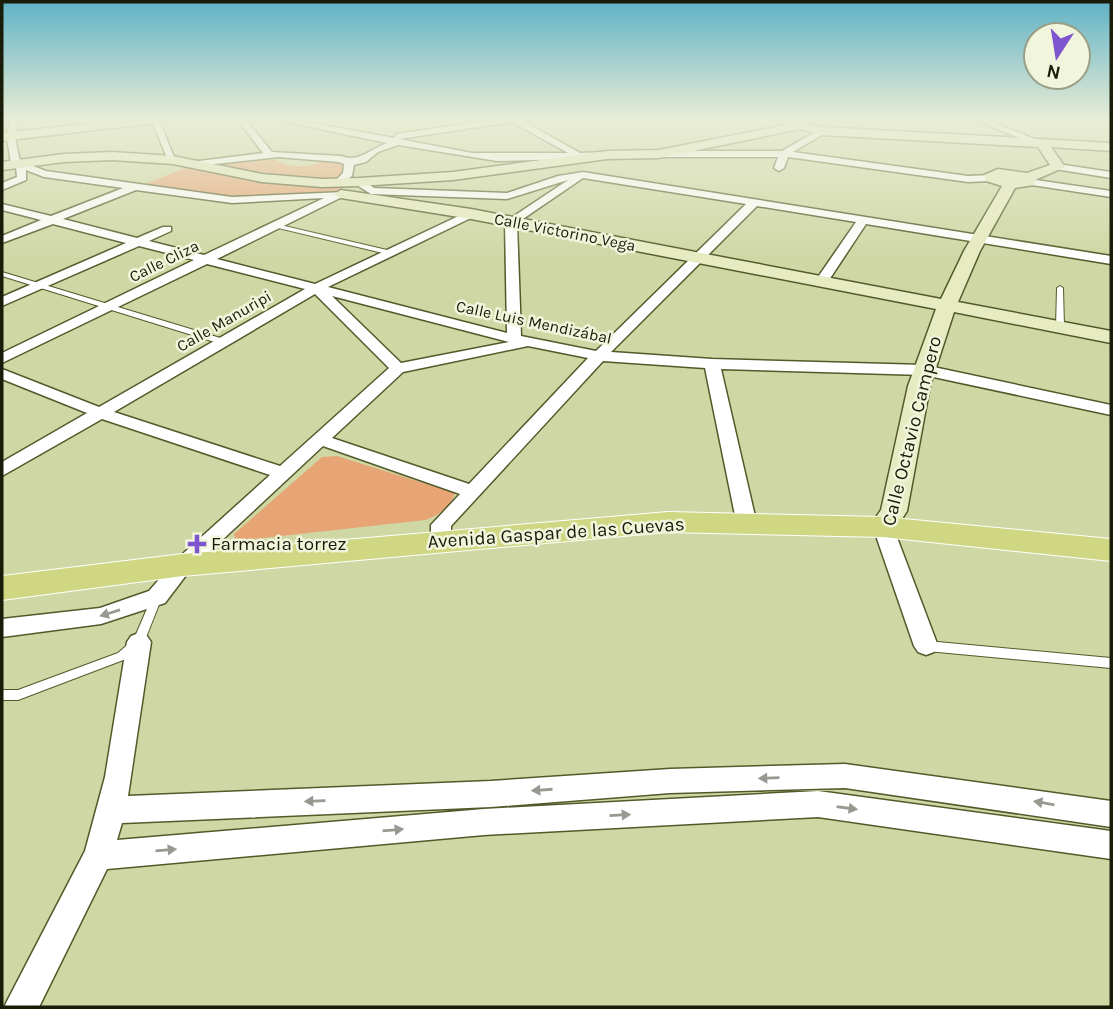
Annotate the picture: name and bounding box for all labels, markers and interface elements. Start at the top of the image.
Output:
north arrow [1022,21,1092,91]
text: N [1045,59,1063,84]
street label: Calle Victorino Vega [493,209,637,255]
street label: Calle Cliza [126,236,202,286]
street label: Calle Manuripi [173,286,275,356]
street label: Calle Luis Mendizábal [454,296,614,348]
street label: Calle Octavio Campero [878,334,946,528]
street label: Avenida Gaspar de las Cuevas [427,513,685,553]
place label: Farmacia torrez [211,533,347,555]
marker: Farmacia torrez [189,536,205,552]
one-way arrow [99,608,120,618]
one-way arrow [758,773,780,784]
one-way arrow [531,785,553,796]
one-way arrow [304,796,326,807]
one-way arrow [1033,797,1055,808]
one-way arrow [836,803,858,814]
one-way arrow [609,809,631,820]
one-way arrow [382,824,404,835]
one-way arrow [156,844,178,855]

